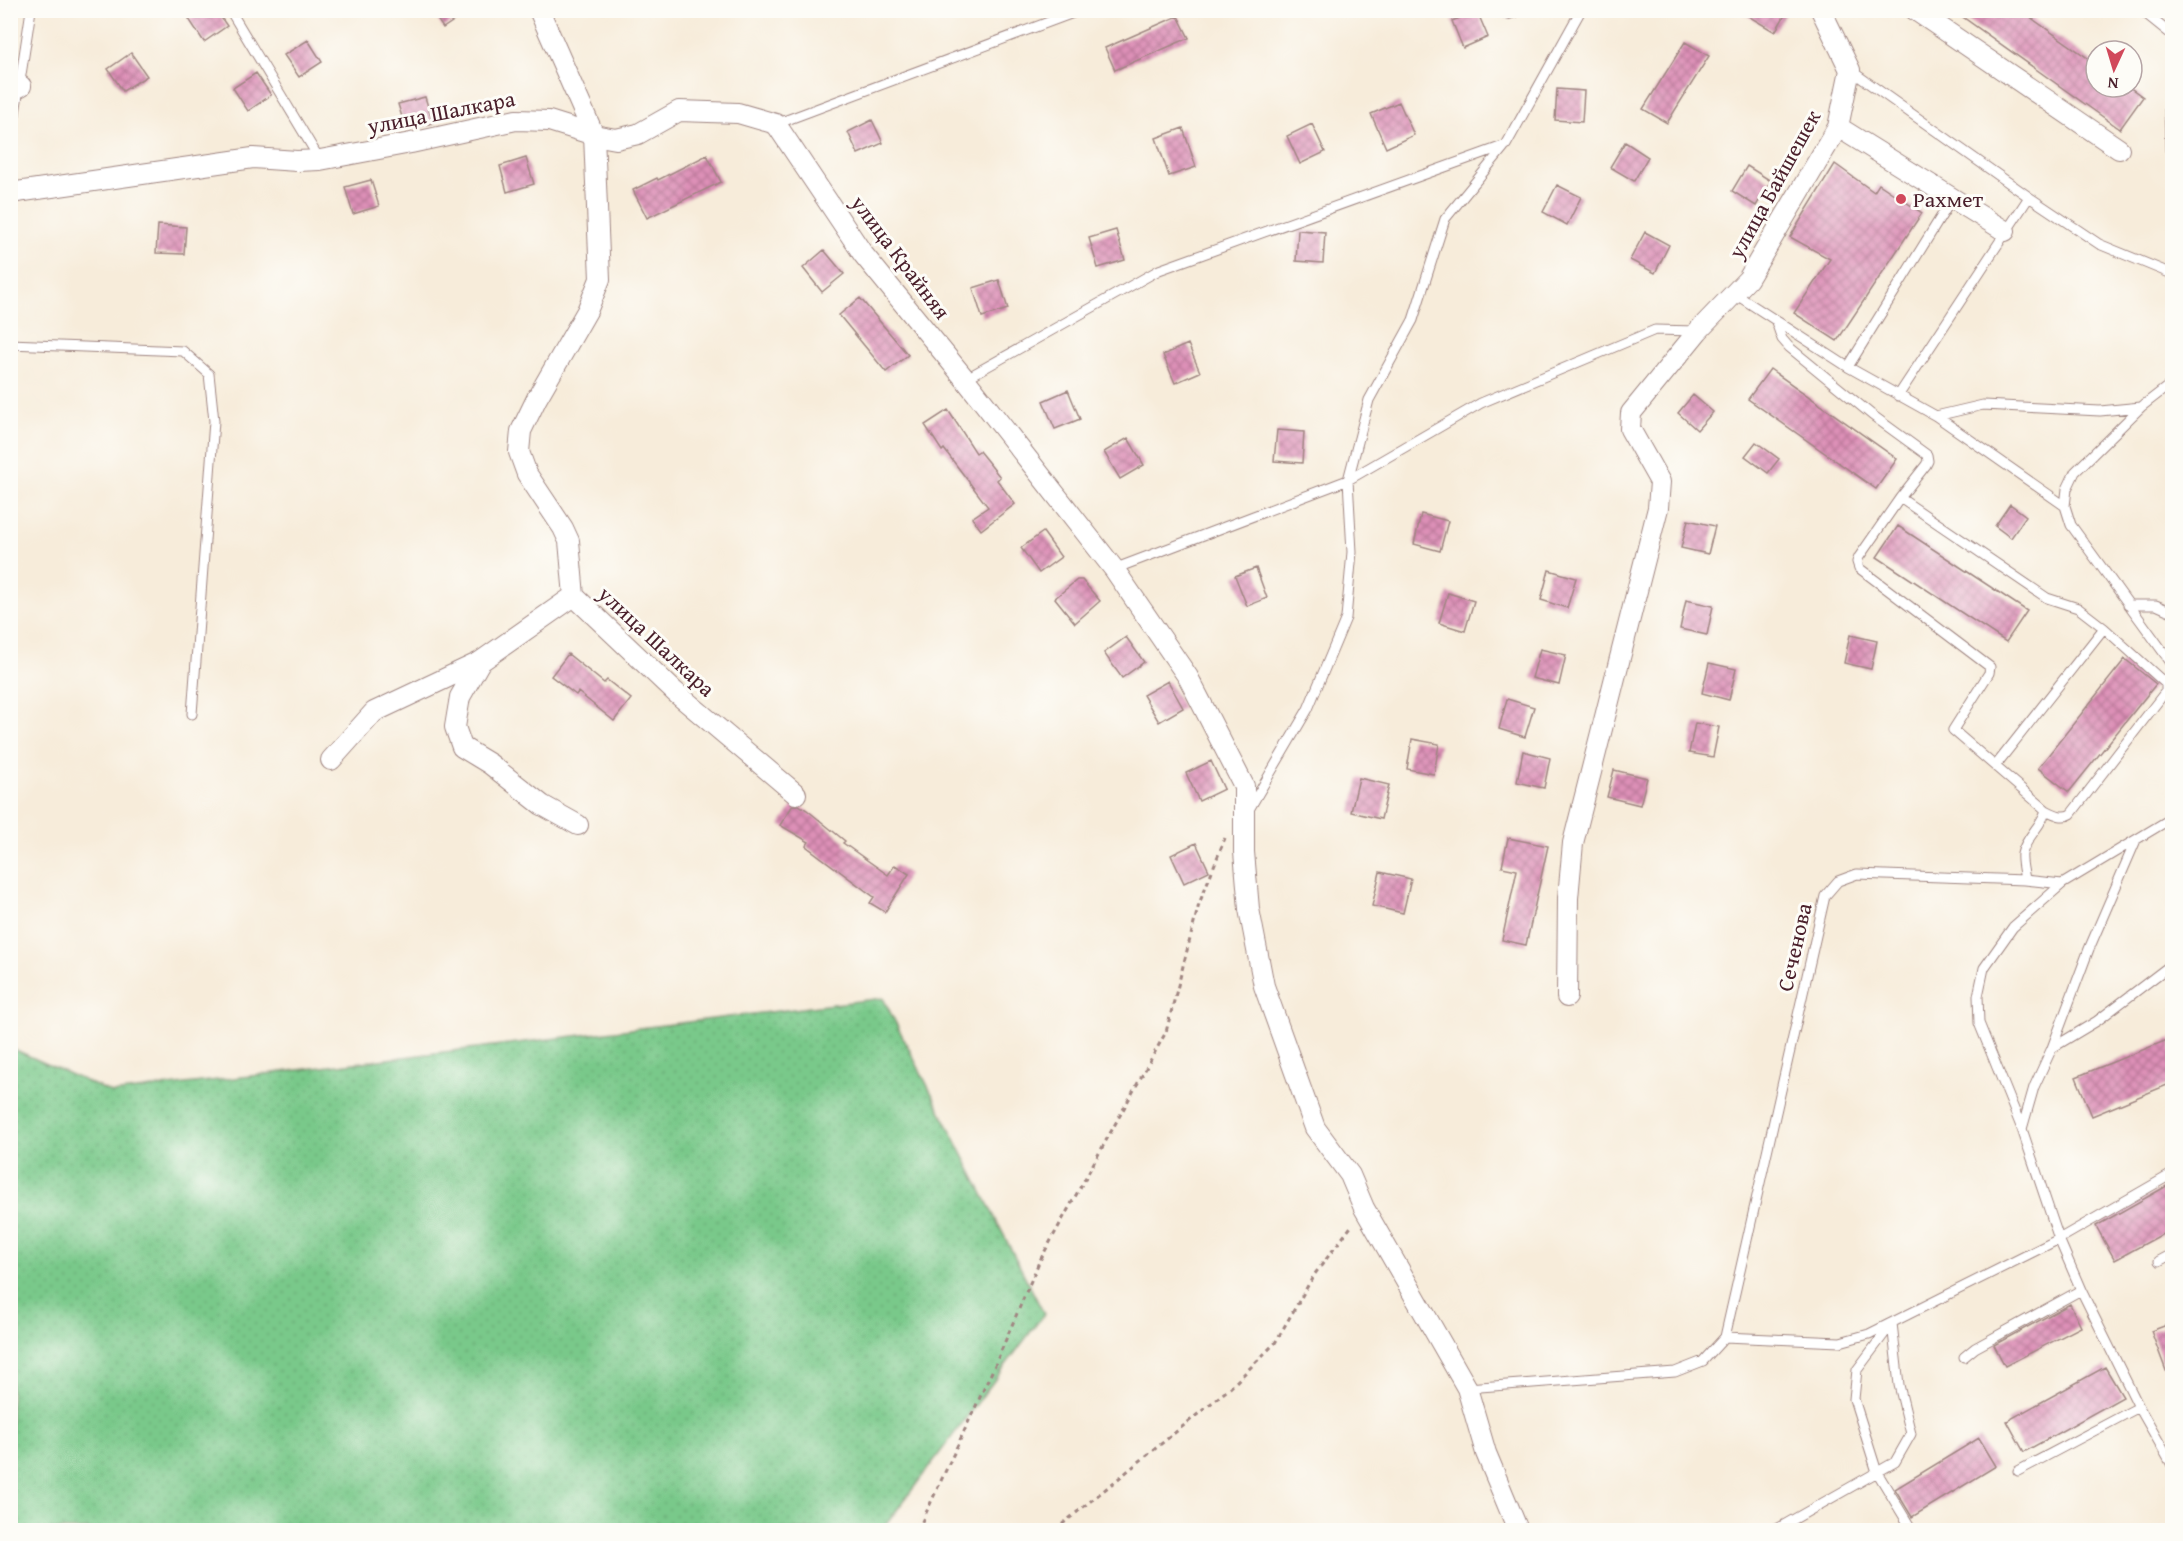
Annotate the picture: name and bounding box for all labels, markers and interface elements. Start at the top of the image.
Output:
north arrow [2084,39,2144,99]
text: N [2106,72,2119,96]
street label: улица Шалкара [364,82,518,142]
street label: улица Байшешек [1719,103,1828,265]
place label: Рахмет [1913,183,1984,215]
street label: улица Крайняя [843,187,958,326]
marker: Рахмет [1894,192,1908,206]
street label: улица Шалкара [591,578,723,704]
street label: Сеченова [1768,899,1820,994]

